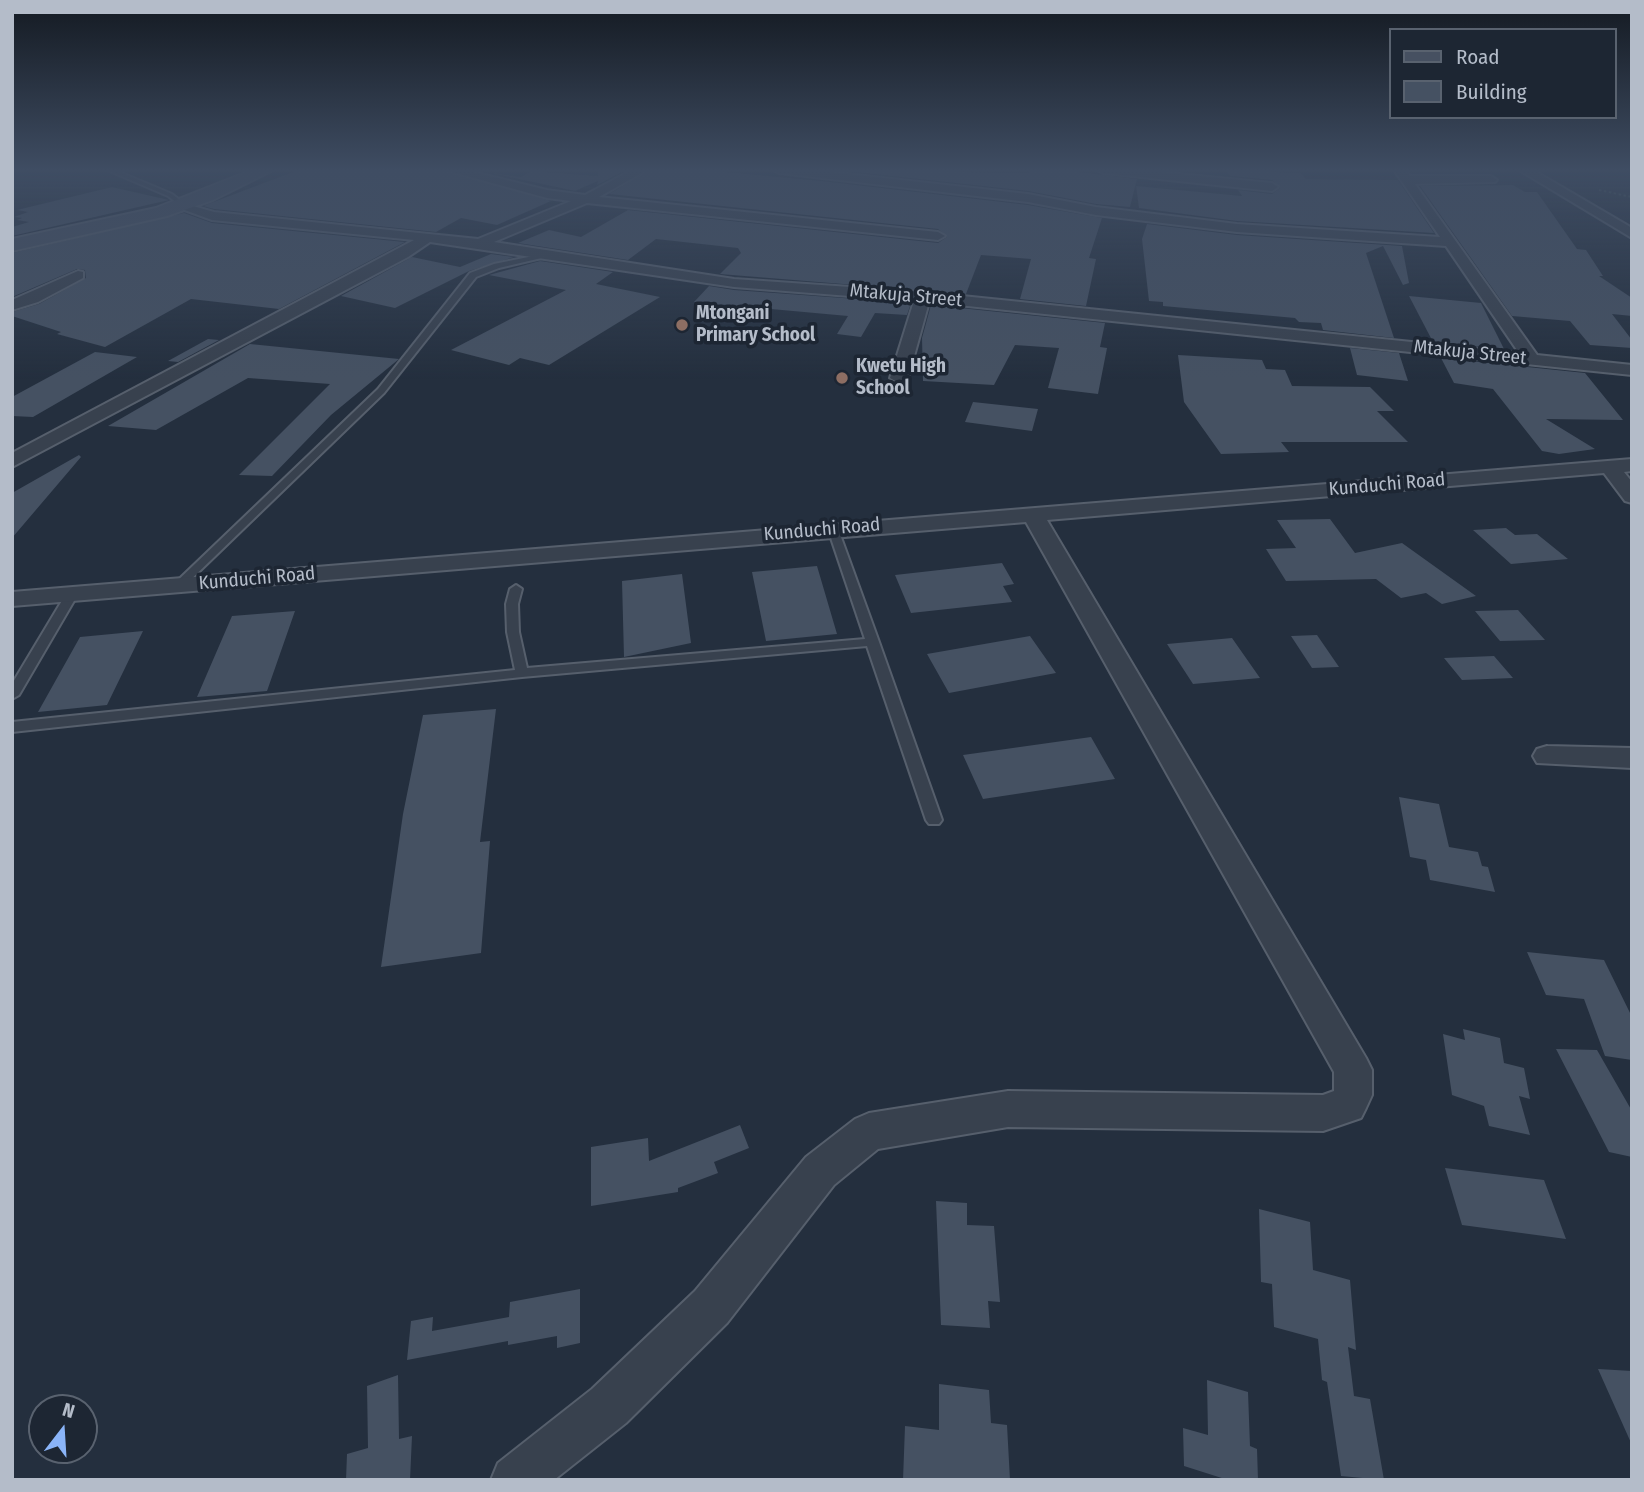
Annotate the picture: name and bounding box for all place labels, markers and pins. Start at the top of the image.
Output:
place label: Mtongani Primary School [696,303,815,347]
marker: Mtongani Primary School [674,317,690,333]
place label: Kwetu High School [856,356,946,400]
marker: Kwetu High School [834,370,850,386]

